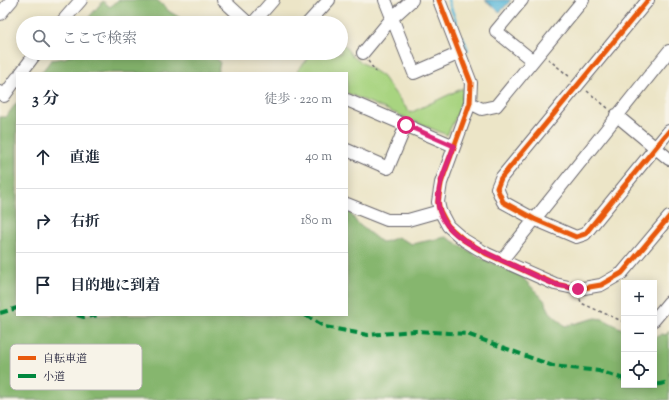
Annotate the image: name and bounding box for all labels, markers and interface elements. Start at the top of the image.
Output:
search box [16,16,348,60]
icon: search [30,27,52,49]
text: ここで検索 [62,29,137,50]
text: 3 分 [32,88,60,112]
text: 徒歩 · 220 m [265,91,332,109]
route start [397,116,415,134]
icon: ahead [32,146,54,168]
text: 直進 [70,148,100,169]
text: 40 m [305,148,332,166]
icon: right [32,210,54,232]
text: 右折 [70,212,100,233]
text: 180 m [301,212,332,230]
icon: arrive [32,274,54,296]
text: 目的地に到着 [70,276,160,297]
route end [569,280,587,298]
map controls [621,280,657,388]
button: + [621,280,657,316]
button: − [621,316,657,352]
legend [10,344,142,390]
text: 自転車道 [43,351,87,367]
button: locate [621,352,657,388]
text: 小道 [43,369,65,385]

